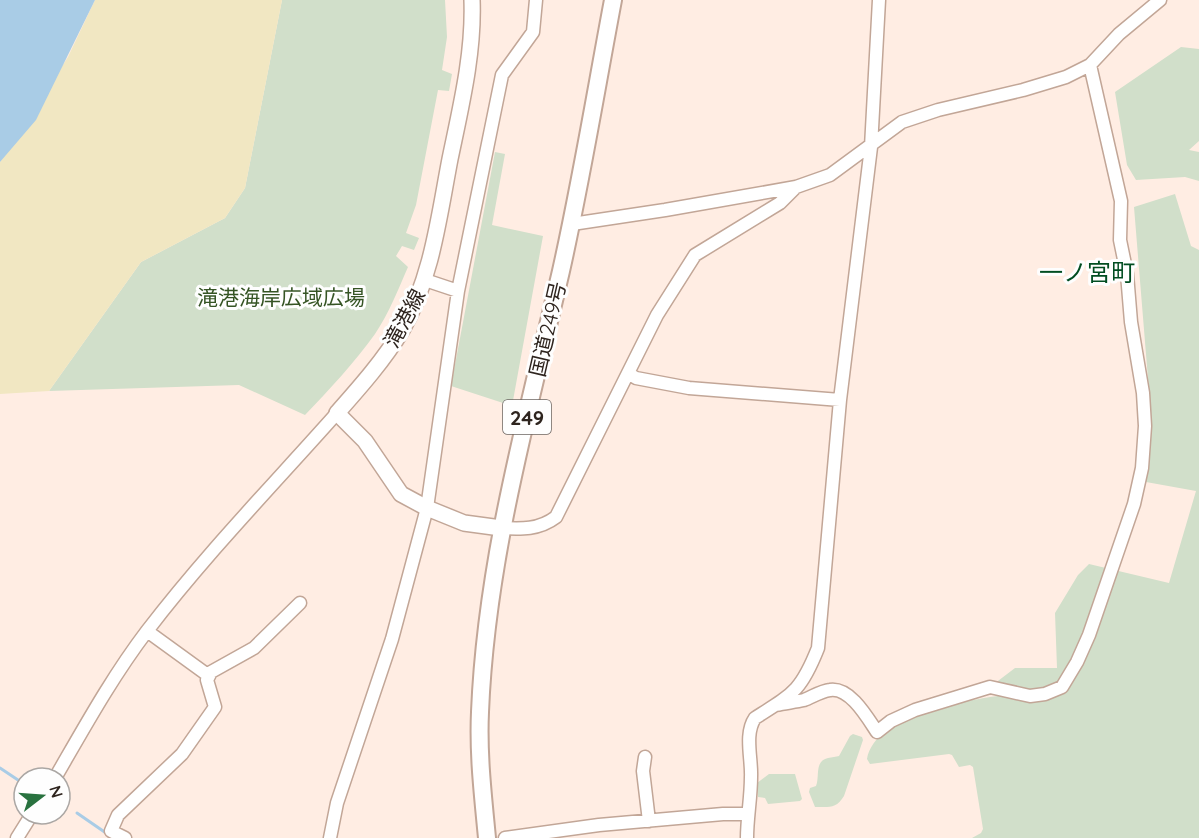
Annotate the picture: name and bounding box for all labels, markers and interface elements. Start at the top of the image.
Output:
district label: 一ノ宮町 [1039,257,1135,287]
street label: 国道249号 [523,279,571,379]
park label: 滝港海岸広域広場 [197,284,365,310]
street label: 滝港線 [378,284,430,352]
road number: 249 [503,400,551,434]
north arrow [12,766,72,826]
text: N [45,783,68,800]

